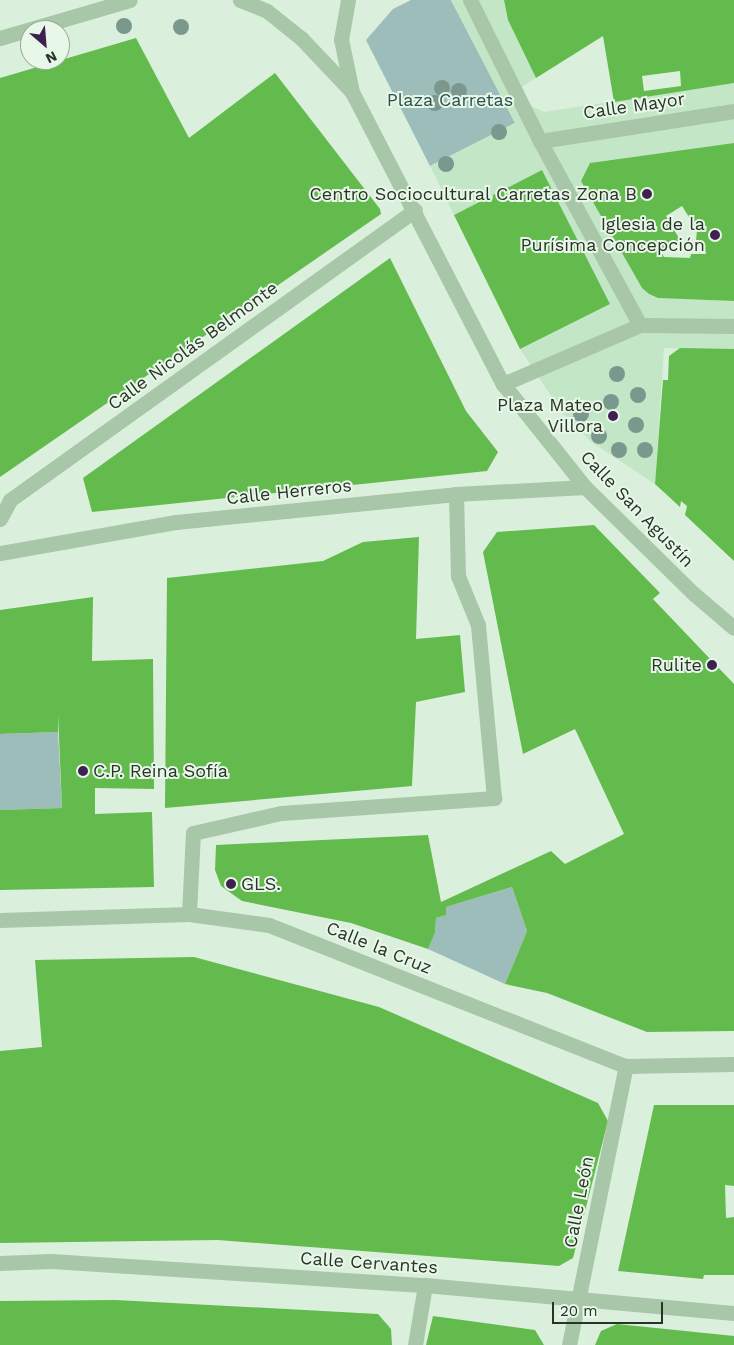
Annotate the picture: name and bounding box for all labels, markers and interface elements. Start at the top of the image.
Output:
north arrow [20,20,70,70]
text: N [43,48,60,67]
street label: Calle Mayor [582,88,686,124]
park label: Plaza Carretas [387,89,513,111]
place label: Centro Sociocultural Carretas Zona B [308,183,637,205]
marker: Centro Sociocultural Carretas Zona B [641,188,653,200]
place label: Iglesia de la Purísima Concepción [520,214,705,256]
marker: Iglesia de la Purísima Concepción [709,229,721,241]
street label: Calle Nicolás Belmonte [104,277,282,415]
place label: Plaza Mateo Villora [497,395,603,438]
marker: Plaza Mateo Villora [607,410,619,422]
street label: Calle San Agustín [576,446,698,572]
street label: Calle Herreros [225,475,353,509]
place label: Rulite [651,654,702,676]
marker: Rulite [706,659,718,671]
place label: C.P. Reina Sofía [93,760,228,782]
marker: C.P. Reina Sofía [77,765,89,777]
place label: GLS. [241,873,281,895]
marker: GLS. [225,878,237,890]
street label: Calle la Cruz [323,917,435,979]
street label: Calle León [560,1154,598,1250]
street label: Calle Cervantes [299,1247,439,1279]
scale bar [554,1292,665,1324]
text: 20 m [560,1302,598,1320]

